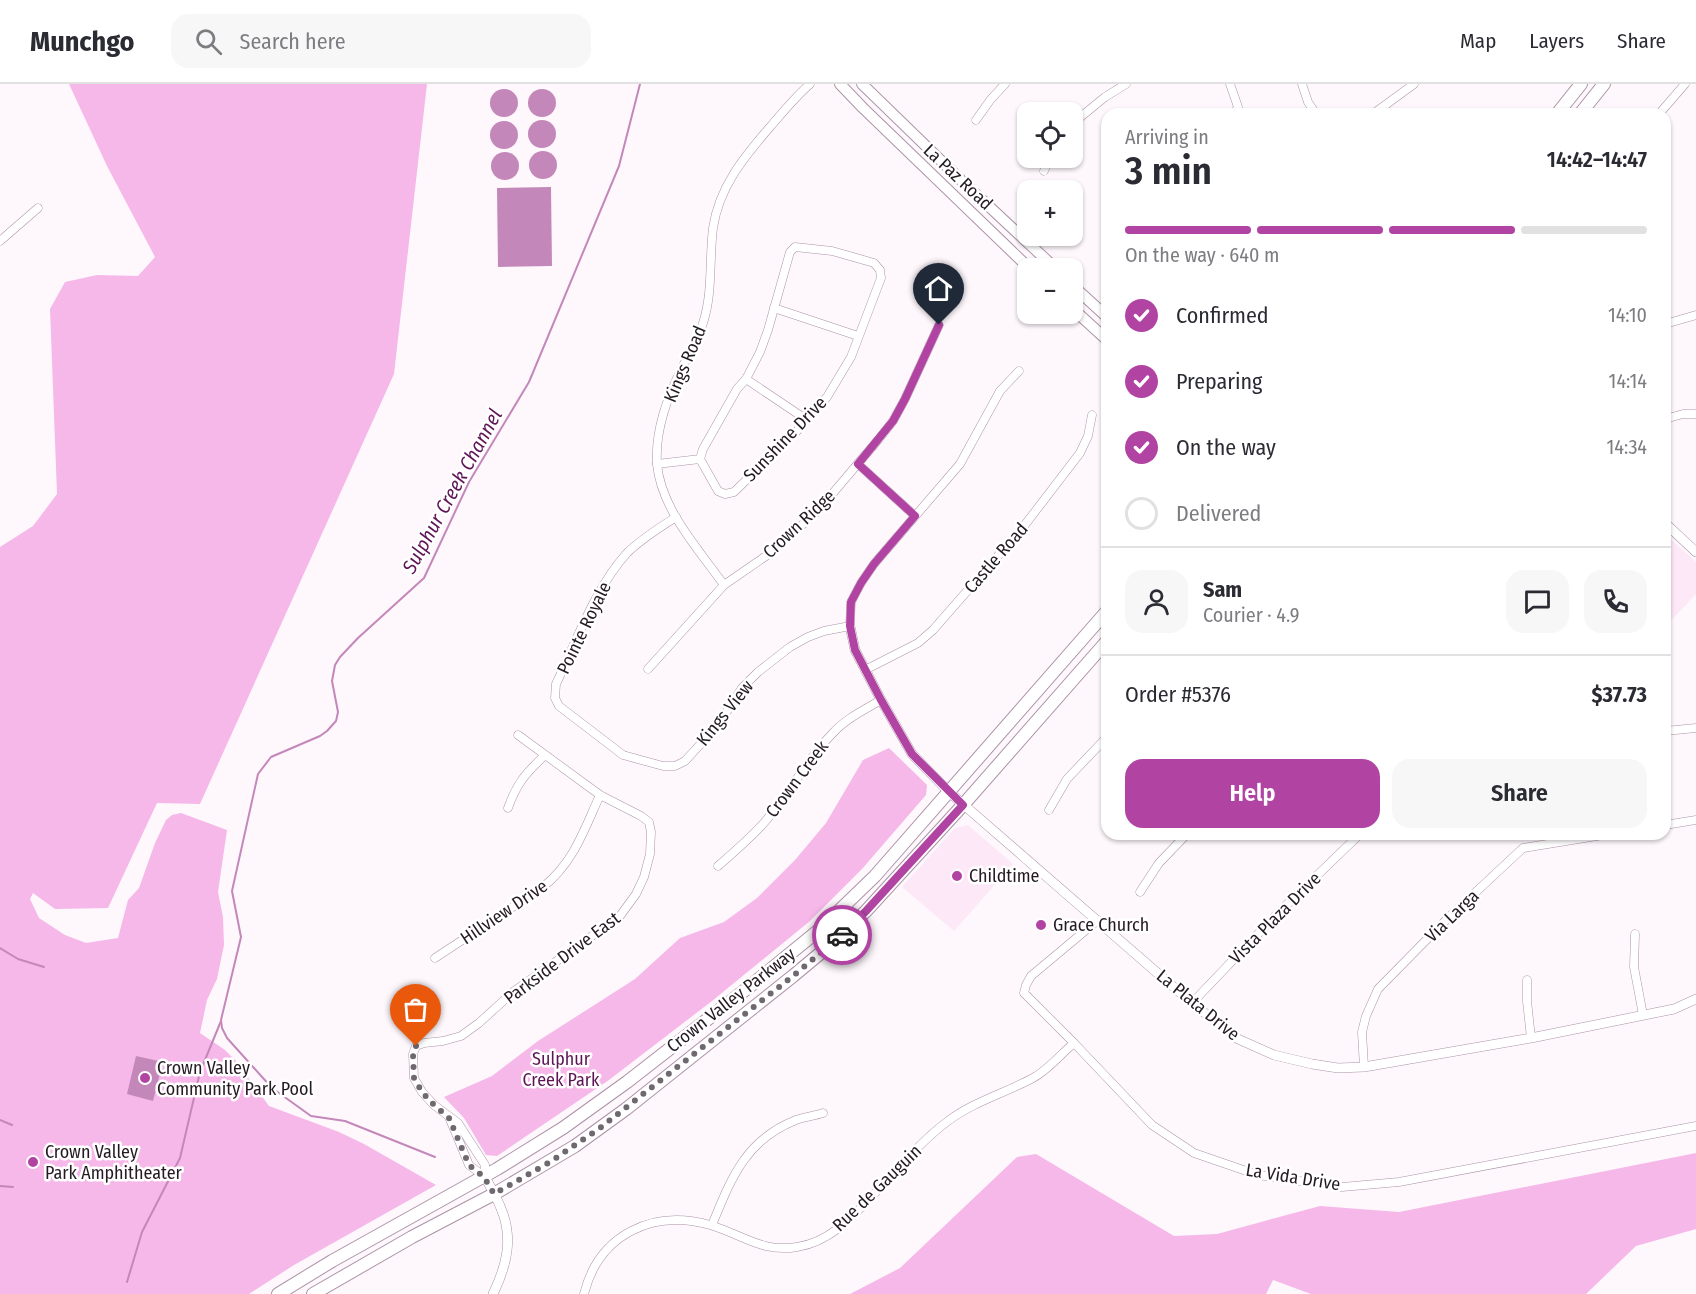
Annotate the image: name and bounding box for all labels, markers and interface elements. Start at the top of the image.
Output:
search box [171,14,591,68]
text: Munchgo [30,25,135,58]
icon: search [192,25,225,58]
text: Search here [240,28,346,55]
text: Map [1460,28,1496,54]
text: Layers [1529,28,1584,54]
text: Share [1617,28,1666,54]
map controls [1017,102,1083,324]
button: locate [1017,102,1083,168]
text: Arriving in [1125,125,1209,149]
street label: La Paz Road [919,139,997,215]
text: 14:42–14:47 [1547,146,1647,173]
text: 3 min [1125,148,1212,194]
button: + [1017,180,1083,246]
text: On the way · 640 m [1125,243,1279,267]
button: − [1017,258,1083,324]
pin [913,263,964,325]
icon: home [922,272,955,305]
icon: check [1125,299,1158,332]
text: Confirmed [1176,302,1269,329]
text: 14:10 [1608,303,1647,327]
street label: Kings Road [659,322,711,406]
icon: check [1125,365,1158,398]
text: Preparing [1176,368,1262,395]
text: 14:14 [1609,369,1647,393]
street label: Sunshine Drive [739,392,831,486]
water label: Sulphur Creek Channel [396,405,507,578]
icon: check [1125,431,1158,464]
text: On the way [1176,434,1276,461]
text: 14:34 [1607,435,1647,459]
street label: Crown Ridge [758,485,840,563]
text: Delivered [1176,500,1261,527]
street label: Castle Road [959,518,1033,598]
button: person [1125,570,1188,633]
button: chat [1506,570,1569,633]
button: phone [1584,570,1647,633]
text: Sam [1203,576,1242,603]
street label: Pointe Royale [552,578,616,678]
text: Courier · 4.9 [1203,603,1299,627]
street label: Kings View [692,676,758,750]
text: Order #5376 [1125,681,1231,708]
text: $37.73 [1592,681,1647,708]
street label: Crown Creek [761,736,833,822]
button: Help [1125,759,1380,828]
button: Share [1392,759,1647,828]
place label: Childtime [969,865,1040,887]
street label: Vista Plaza Drive [1224,867,1326,969]
marker: Childtime [950,869,964,883]
street label: Hillview Drive [456,875,552,949]
street label: Via Larga [1420,885,1484,947]
courier [812,905,872,965]
street label: Parkside Drive East [500,907,624,1009]
place label: Grace Church [1053,914,1149,936]
marker: Grace Church [1034,918,1048,932]
icon: car [826,919,859,952]
street label: Crown Valley Parkway [662,943,800,1057]
street label: La Plata Drive [1152,965,1244,1045]
pin [390,984,441,1046]
icon: bag [399,993,432,1026]
park label: Sulphur Creek Park [522,1048,600,1091]
place label: Crown Valley Community Park Pool [157,1057,313,1100]
marker: Crown Valley Community Park Pool [138,1071,152,1085]
street label: Rue de Gauguin [828,1140,926,1236]
place label: Crown Valley Park Amphitheater [45,1141,183,1184]
marker: Crown Valley Park Amphitheater [26,1155,40,1169]
street label: La Vida Drive [1244,1159,1342,1195]

